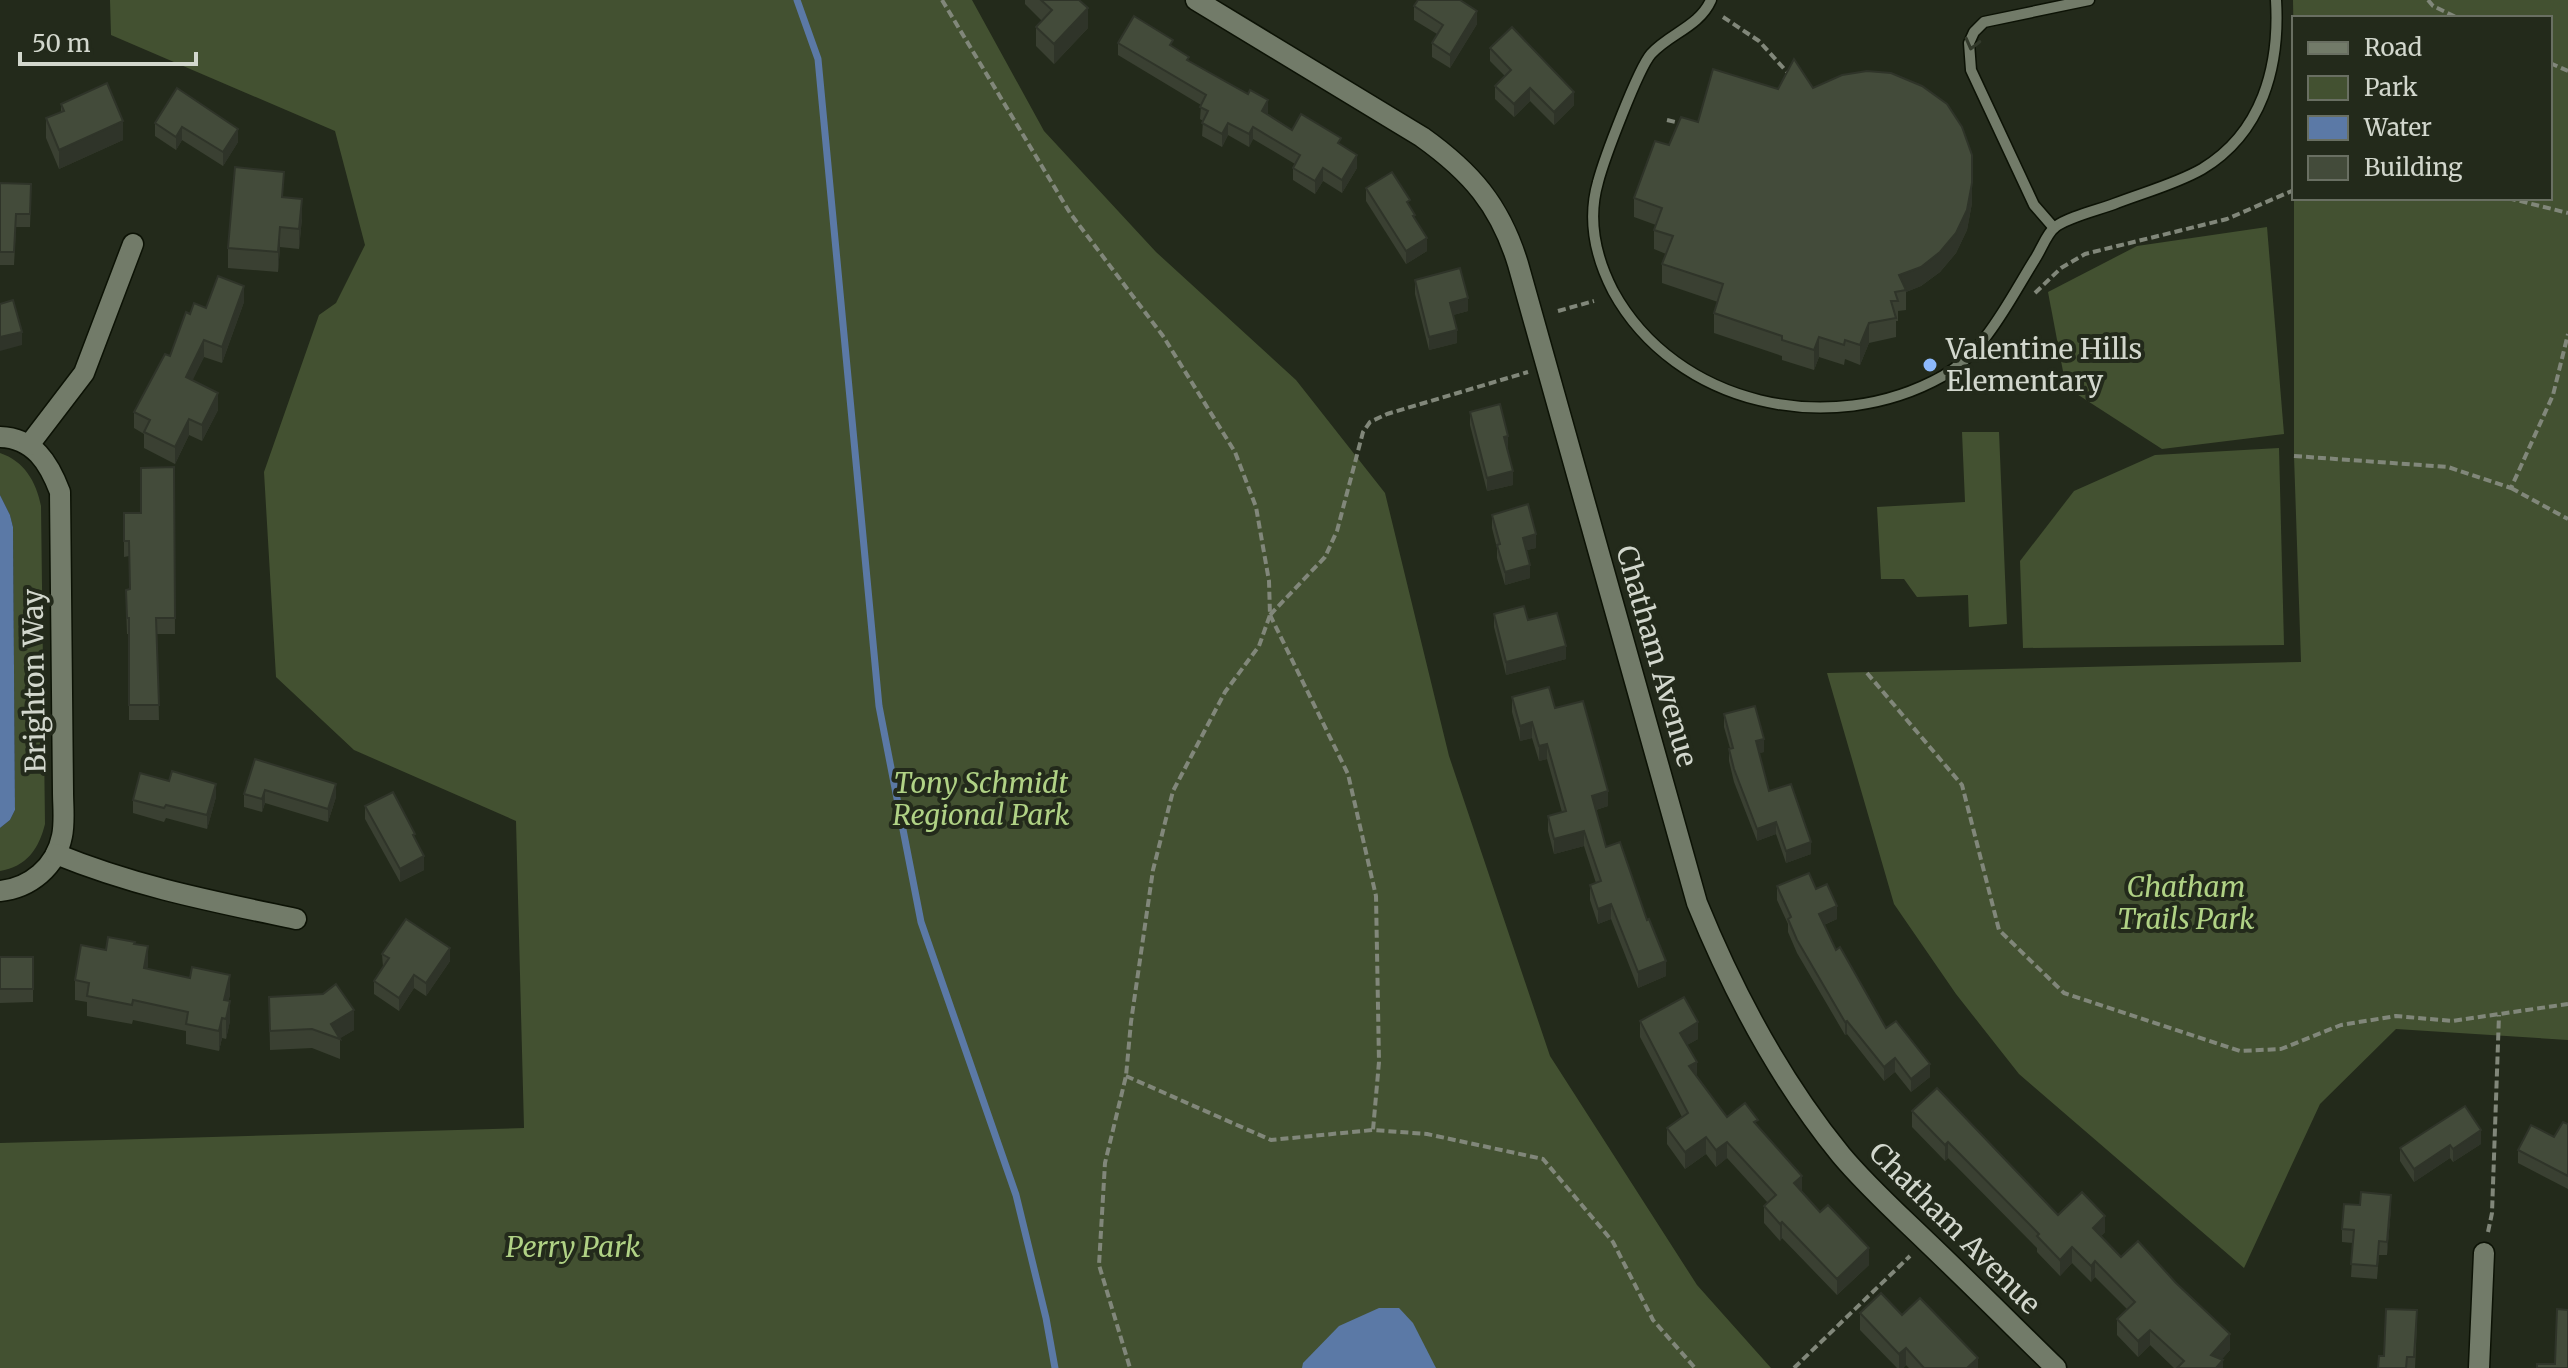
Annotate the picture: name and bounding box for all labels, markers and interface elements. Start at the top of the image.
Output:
scale bar [20,16,196,66]
legend [2292,16,2552,200]
text: 50 m [32,28,91,59]
text: Road [2364,32,2422,63]
one-way arrow [1964,36,1981,50]
text: Park [2364,72,2418,103]
text: Water [2363,112,2432,143]
text: Building [2364,152,2463,183]
place label: Valentine Hills Elementary [1945,331,2142,399]
marker: Valentine Hills Elementary [1921,356,1939,374]
street label: Chatham Avenue [1608,541,1706,771]
street label: Brighton Way [14,588,54,773]
park label: Tony Schmidt Regional Park [892,765,1070,833]
park label: Chatham Trails Park [2117,869,2255,937]
street label: Chatham Avenue [1861,1134,2049,1322]
park label: Perry Park [506,1229,640,1265]

